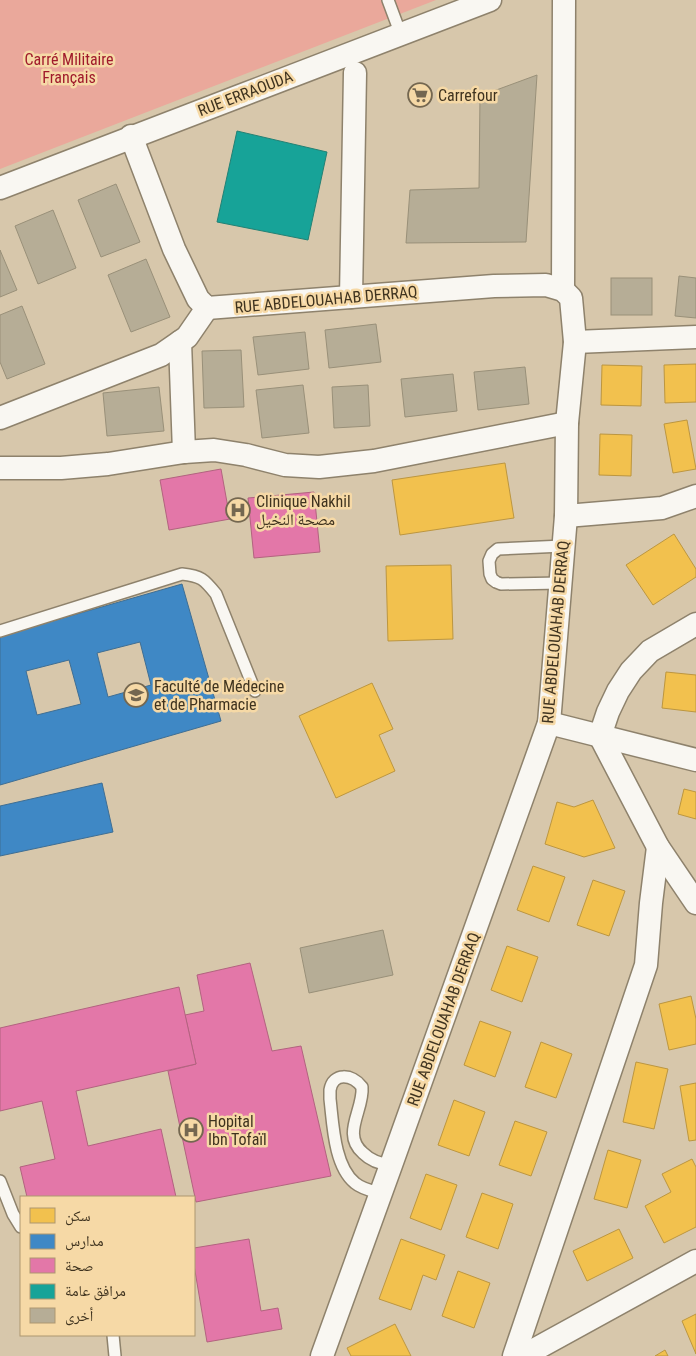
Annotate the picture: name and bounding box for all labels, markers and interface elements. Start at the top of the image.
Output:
park label: Carré Militaire Français [25,50,113,87]
street label: RUE ERRAOUDA [195,67,295,120]
supermarket icon: Carrefour [407,82,433,108]
place label: Carrefour [438,86,498,105]
street label: RUE ABDELOUAHAB DERRAQ [234,282,418,317]
place label: Clinique Nakhil مصحة النخيل [256,492,351,530]
hospital icon: Clinique Nakhil مصحة النخيل [225,497,251,523]
street label: RUE ABDELOUAHAB DERRAQ [538,540,573,724]
place label: Faculté de Médecine et de Pharmacie [154,677,284,714]
school or university icon: Faculté de Médecine et de Pharmacie [123,682,149,708]
street label: RUE ABDELOUAHAB DERRAQ [403,930,484,1109]
place label: Hopital Ibn Tofaïl [208,1112,267,1149]
hospital icon: Hopital Ibn Tofaïl [178,1117,204,1143]
legend [20,1196,195,1336]
text: سكن [65,1207,91,1226]
text: مدارس [65,1232,104,1251]
text: صحة [65,1257,94,1275]
text: مرافق عامة [65,1282,126,1301]
text: أخرى [65,1307,94,1326]

